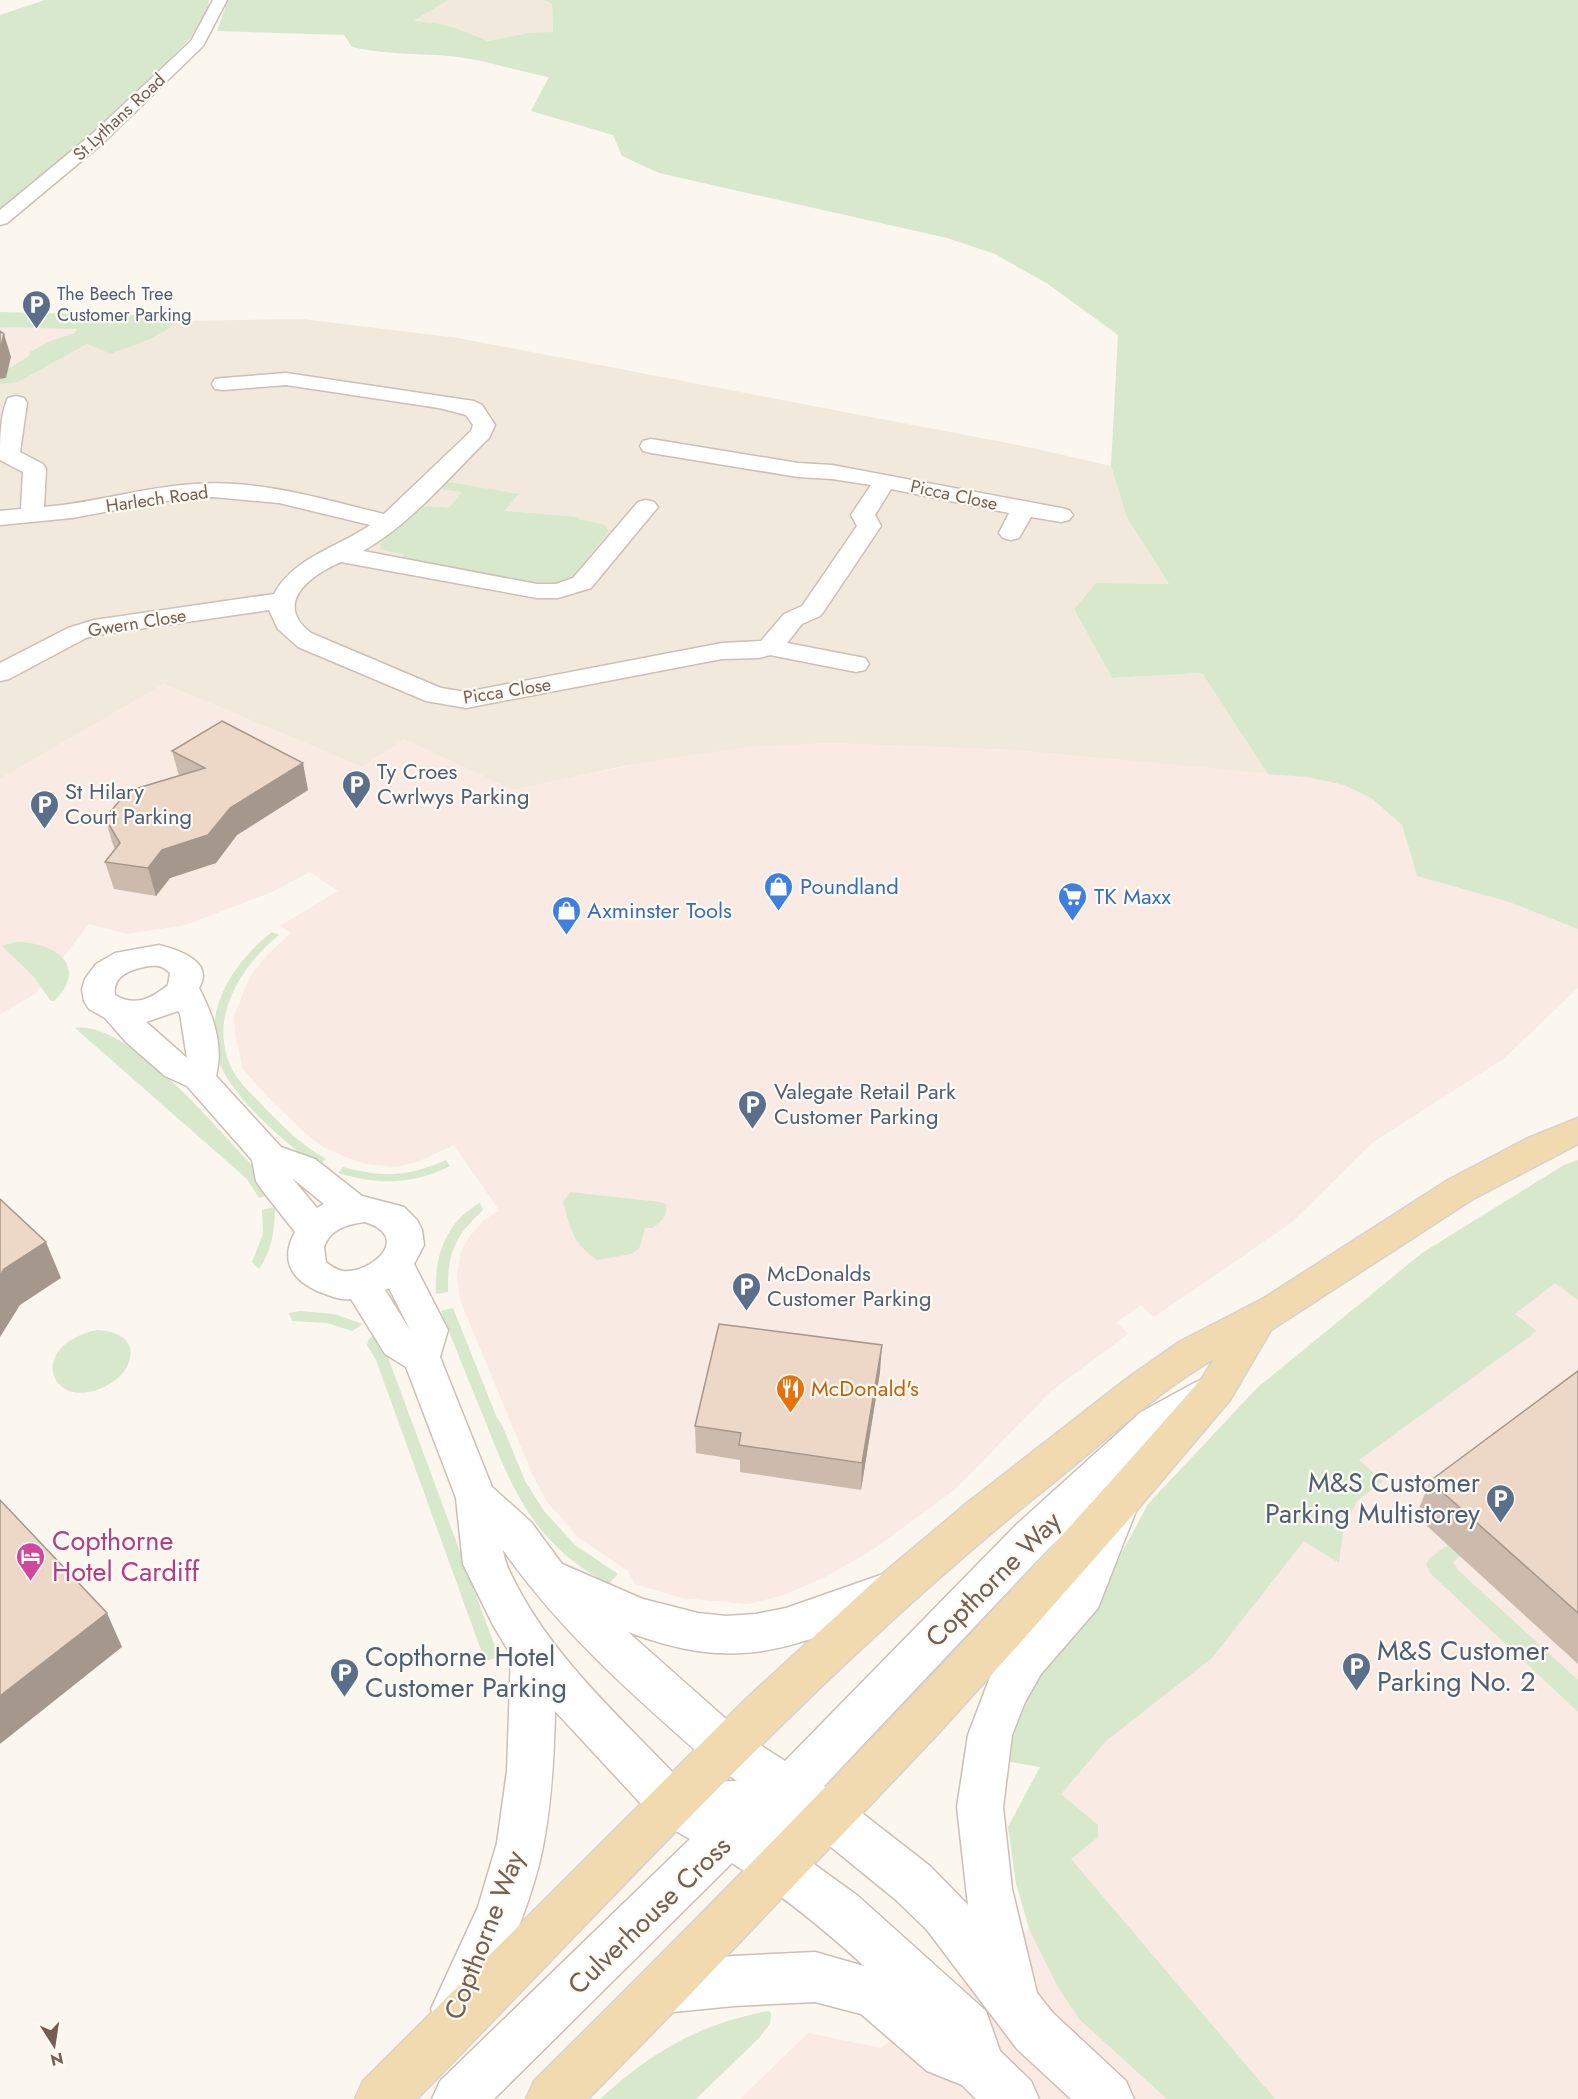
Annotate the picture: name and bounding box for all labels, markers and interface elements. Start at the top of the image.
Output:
street label: St.Lythans Road [67,67,171,167]
place label: The Beech Tree Customer Parking [57,281,192,328]
parking icon: The Beech Tree Customer Parking [20,288,52,330]
street label: Picca Close [908,473,1000,517]
street label: Harlech Road [104,479,210,519]
street label: Gwern Close [86,602,188,644]
street label: Picca Close [461,671,553,711]
place label: Ty Croes Cwrlwys Parking [377,755,529,812]
parking icon: Ty Croes Cwrlwys Parking [340,768,372,810]
place label: St Hilary Court Parking [65,775,192,832]
parking icon: St Hilary Court Parking [28,788,60,830]
shop icon: Poundland [763,870,795,912]
place label: Poundland [800,870,899,902]
supermarket icon: TK Maxx [1057,880,1089,922]
place label: TK Maxx [1094,880,1172,912]
shop icon: Axminster Tools [550,894,582,936]
place label: Axminster Tools [587,894,732,926]
place label: Valegate Retail Park Customer Parking [774,1075,956,1132]
parking icon: Valegate Retail Park Customer Parking [737,1088,769,1130]
place label: McDonalds Customer Parking [767,1257,931,1314]
parking icon: McDonalds Customer Parking [730,1270,762,1312]
restaurant icon: McDonald's [774,1372,806,1414]
place label: McDonald's [811,1372,919,1404]
place label: M&S Customer Parking Multistorey [1265,1463,1481,1533]
parking icon: M&S Customer Parking Multistorey [1485,1482,1517,1524]
street label: Copthorne Way [916,1502,1070,1656]
place label: Copthorne Hotel Cardiff [52,1521,201,1591]
hotel icon: Copthorne Hotel Cardiff [15,1540,47,1582]
place label: M&S Customer Parking No. 2 [1377,1631,1550,1701]
place label: Copthorne Hotel Customer Parking [365,1637,567,1707]
parking icon: M&S Customer Parking No. 2 [1340,1650,1372,1692]
parking icon: Copthorne Hotel Customer Parking [328,1656,360,1698]
street label: Culverhouse Cross [559,1827,739,2003]
street label: Copthorne Way [434,1845,534,2025]
north arrow [24,2015,84,2075]
text: N [48,2047,66,2072]

